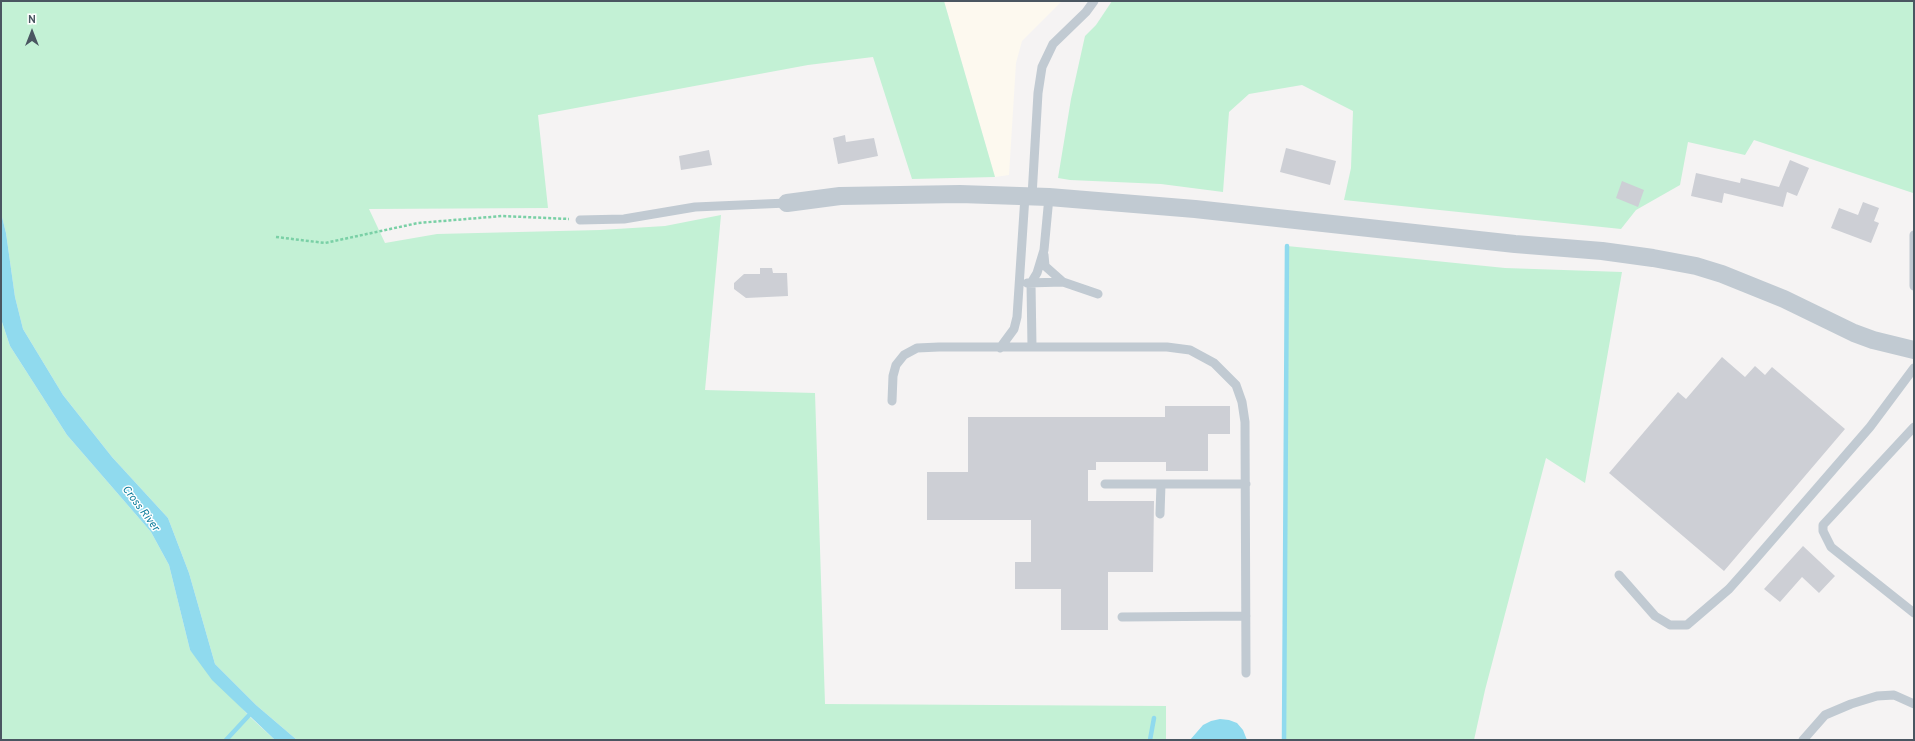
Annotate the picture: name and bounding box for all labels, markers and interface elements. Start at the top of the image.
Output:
north arrow [12,12,52,52]
text: N [28,13,36,27]
water label: Cross River [119,484,161,534]

